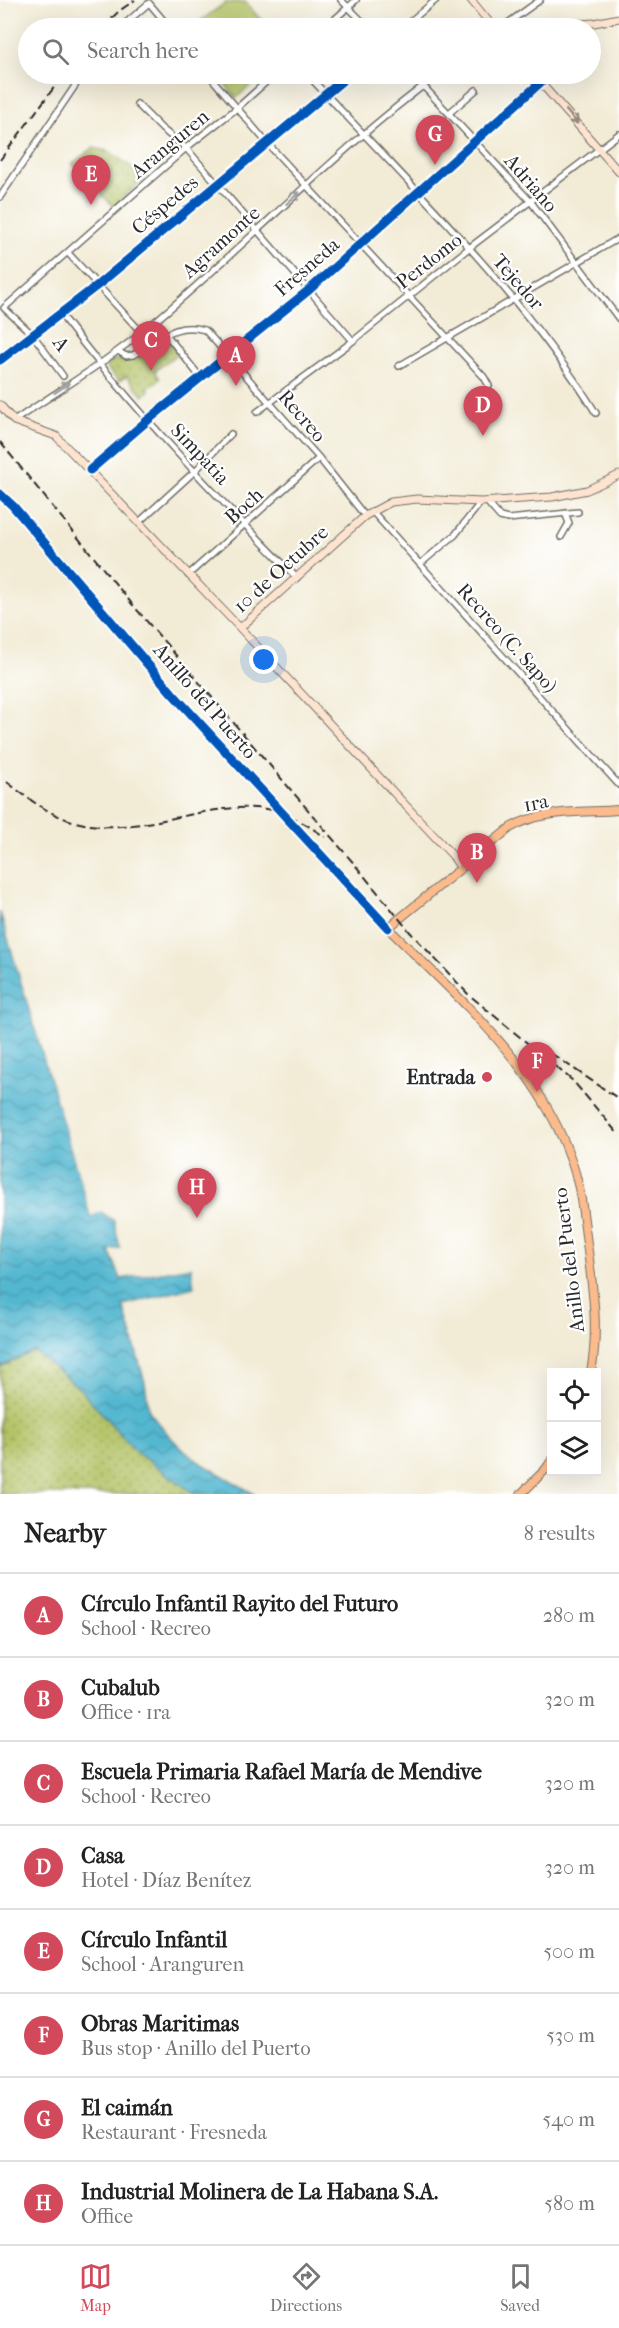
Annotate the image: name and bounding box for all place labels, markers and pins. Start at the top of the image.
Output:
pin: G [416,116,454,165]
pin: E [72,156,110,205]
pin: C [132,322,170,371]
pin: A [216,336,256,386]
pin: D [464,386,502,436]
pin: B [458,834,496,883]
pin: F [518,1042,556,1092]
place label: Entrada [406,1066,476,1089]
marker: Entrada [480,1070,494,1084]
pin: H [178,1168,216,1218]

